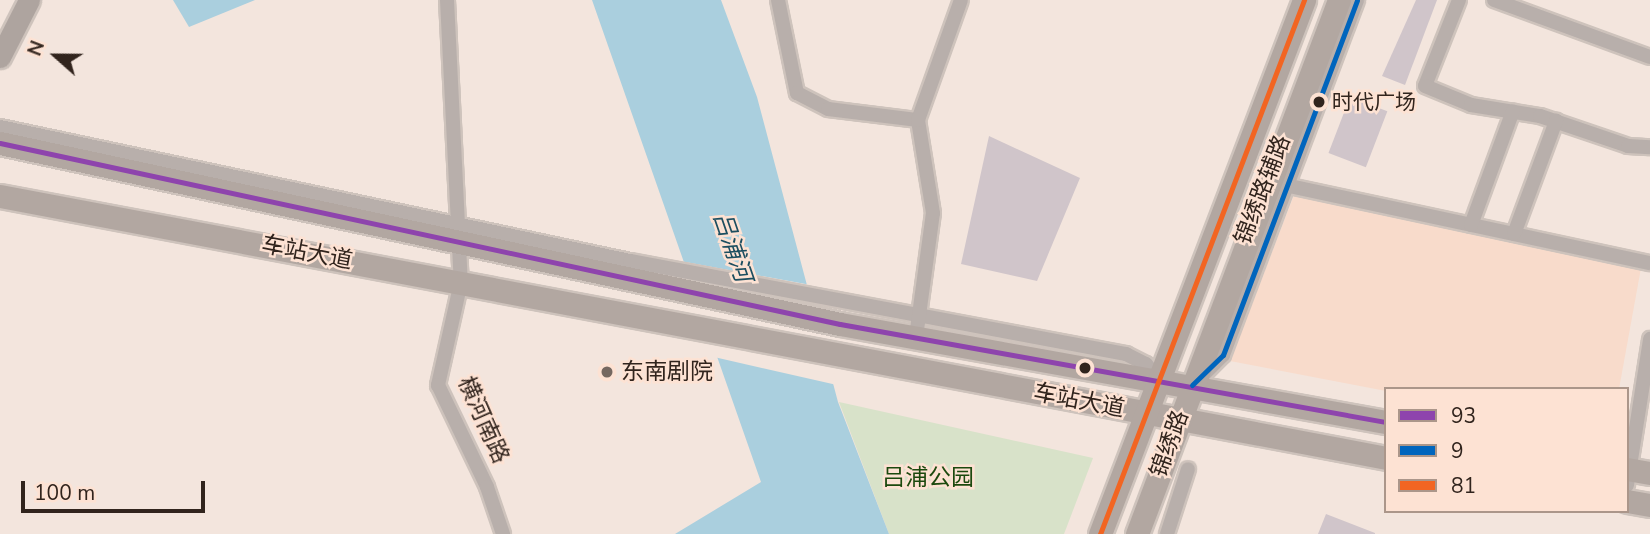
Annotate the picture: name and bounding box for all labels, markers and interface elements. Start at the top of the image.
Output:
north arrow [21,21,91,91]
text: N [22,37,51,60]
place label: 时代广场 [1332,89,1416,115]
marker: 时代广场 [1312,95,1326,109]
street label: 锦绣路辅路 [1230,131,1296,249]
water label: 吕浦河 [707,208,757,286]
street label: 车站大道 [259,231,355,275]
place label: 东南剧院 [621,358,713,386]
unlabelled marker [1078,361,1092,375]
marker: 东南剧院 [599,364,615,380]
street label: 横河南路 [452,372,514,468]
street label: 车站大道 [1031,379,1127,423]
legend [1384,387,1629,513]
text: 93 [1451,402,1476,430]
street label: 锦绣路 [1145,407,1195,481]
text: 9 [1451,437,1464,465]
park label: 吕浦公园 [882,464,974,492]
scale bar [24,468,208,512]
text: 81 [1451,472,1476,500]
text: 100 m [34,479,95,507]

